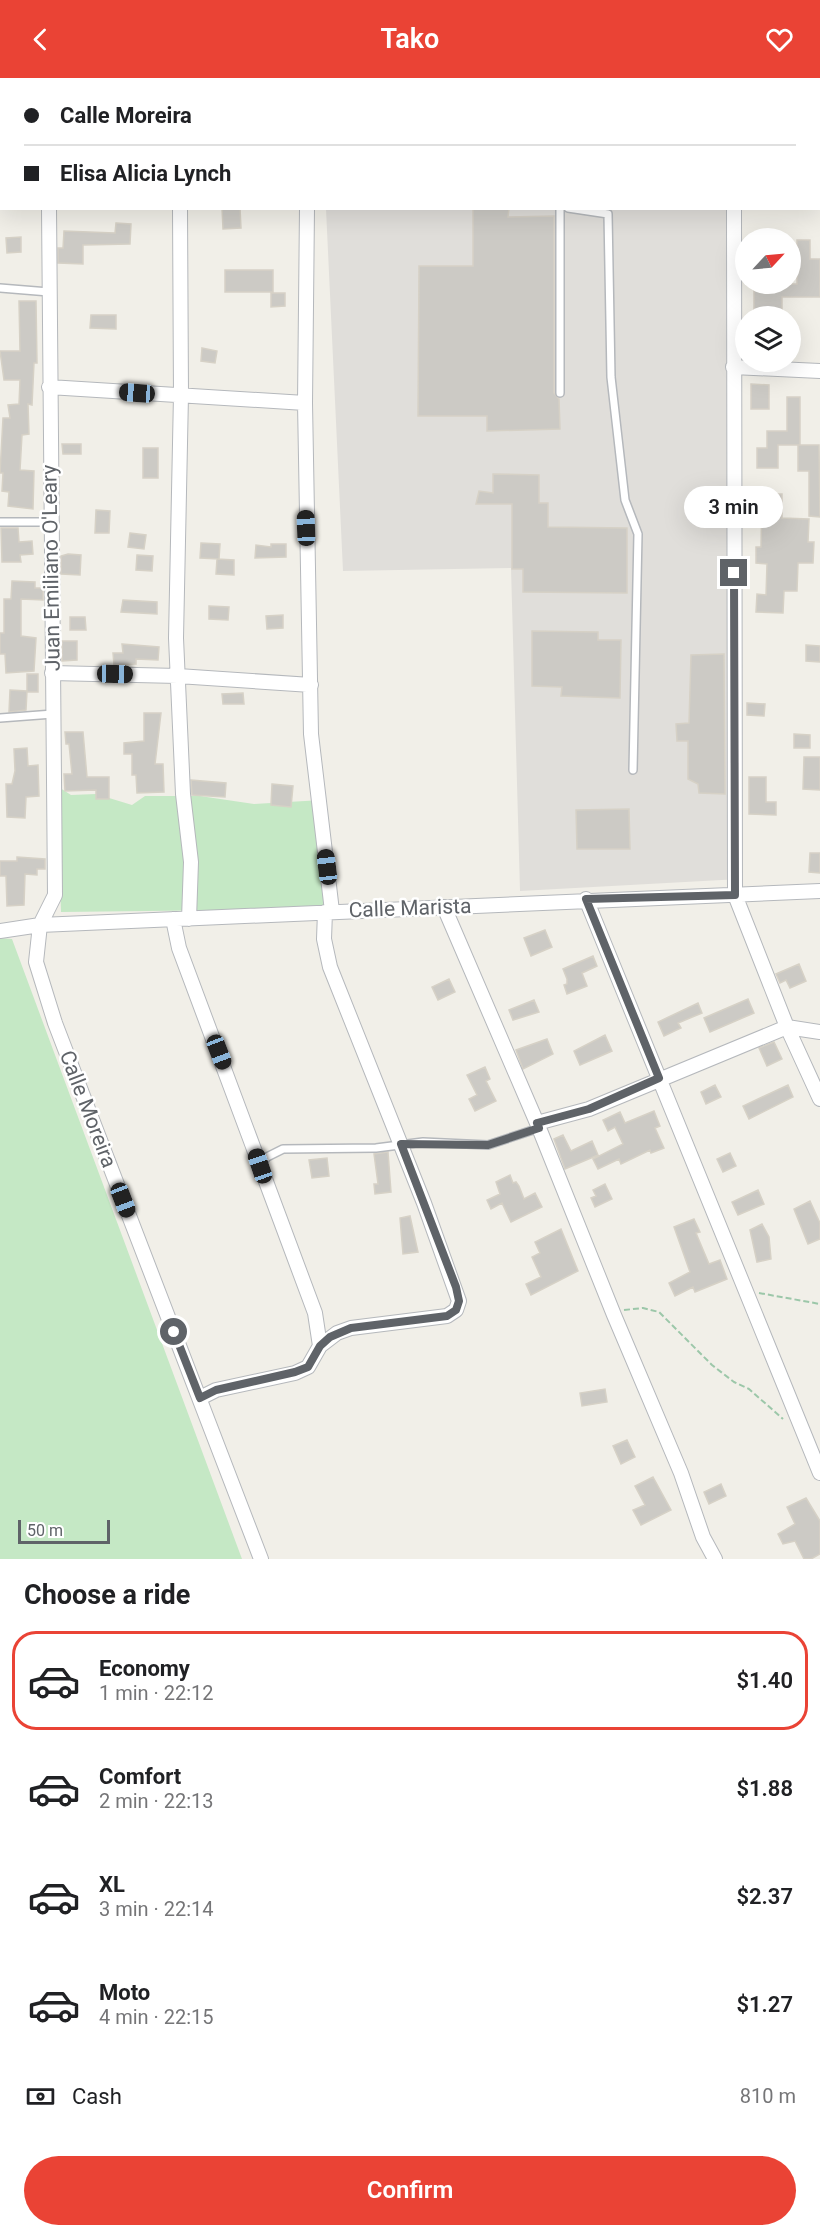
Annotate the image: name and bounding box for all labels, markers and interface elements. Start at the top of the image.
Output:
icon: back [24,23,57,56]
text: Tako [381,23,439,55]
icon: heart [763,23,796,56]
text: Calle Moreira [60,103,192,128]
text: Elisa Alicia Lynch [60,161,231,186]
north arrow [735,228,801,294]
map controls [735,228,801,372]
button: layers [735,306,801,372]
car [118,383,156,403]
street label: Juan Emiliano O'Leary [37,464,65,671]
callout: 3 min [684,486,783,528]
text: 3 min [708,495,759,519]
car [296,510,316,546]
route end [720,559,747,586]
car [97,665,133,683]
car [316,848,338,886]
street label: Calle Marista [348,894,472,922]
car [204,1032,234,1072]
street label: Calle Moreira [55,1047,121,1171]
car [246,1146,274,1186]
car [108,1180,138,1220]
route start [160,1318,187,1345]
scale bar [18,1517,110,1544]
text: 50 m [27,1521,63,1540]
text: Choose a ride [24,1579,190,1611]
icon: car [27,1654,81,1708]
text: Economy [99,1656,190,1681]
text: $1.40 [736,1668,793,1693]
text: 1 min · 22:12 [99,1681,214,1705]
icon: car [27,1762,81,1816]
text: Comfort [99,1764,181,1789]
text: $1.88 [736,1776,793,1801]
text: 2 min · 22:13 [99,1789,214,1813]
icon: car [27,1870,81,1924]
text: XL [99,1872,125,1897]
text: $2.37 [736,1884,793,1909]
text: 3 min · 22:14 [99,1897,214,1921]
icon: car [27,1978,81,2032]
text: Moto [99,1980,150,2005]
text: $1.27 [736,1992,793,2017]
text: 4 min · 22:15 [99,2005,214,2029]
icon: cash [24,2080,57,2113]
text: Cash [72,2084,122,2109]
text: 810 m [740,2084,796,2108]
button: Confirm [24,2156,796,2225]

